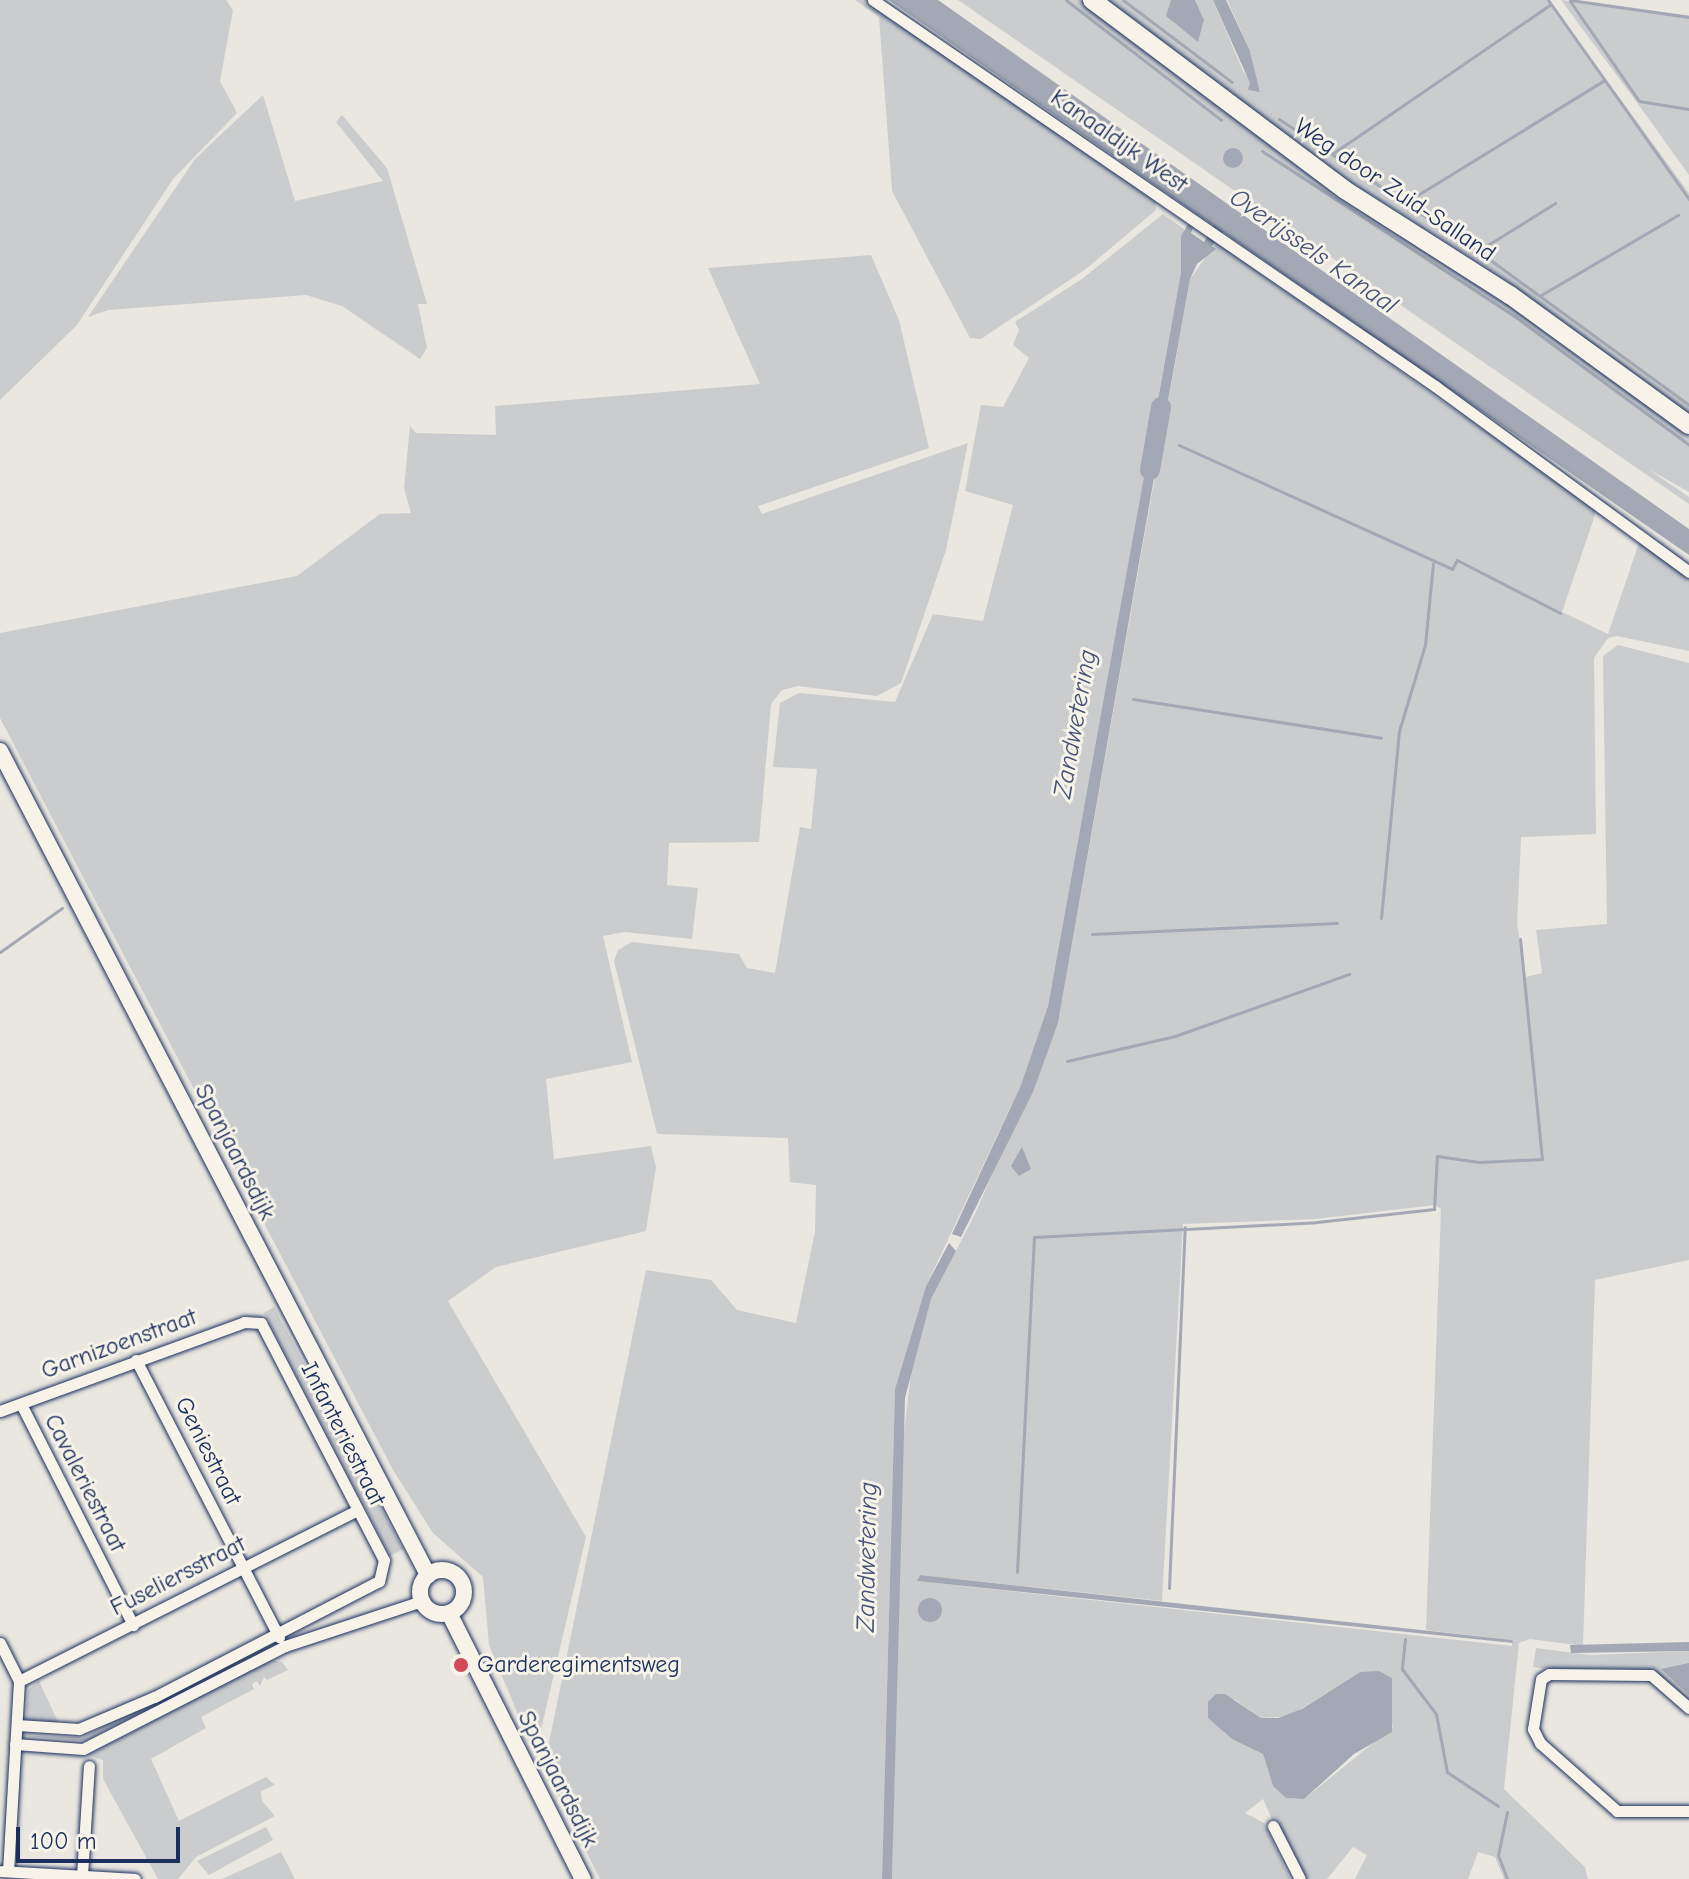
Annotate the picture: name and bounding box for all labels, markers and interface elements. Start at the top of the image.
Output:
street label: Kanaaldijk West [1045,83,1193,199]
street label: Weg door Zuid-Salland [1289,112,1501,268]
water label: Overijssels Kanaal [1223,182,1403,322]
water label: Zandwetering [1048,647,1104,801]
street label: Spanjaardsdijk [188,1079,282,1225]
street label: Garnizoenstraat [37,1303,201,1385]
street label: Infanteriestraat [294,1357,392,1511]
street label: Geniestraat [168,1392,248,1510]
street label: Cavaleriestraat [38,1409,132,1557]
water label: Zandwetering [851,1482,885,1632]
street label: Fuseliersstraat [106,1530,250,1622]
place label: Garderegimentsweg [477,1651,680,1679]
marker: Garderegimentsweg [452,1656,470,1674]
street label: Spanjaardsdijk [511,1706,605,1852]
scale bar [20,1811,184,1861]
text: 100 m [30,1827,97,1855]

